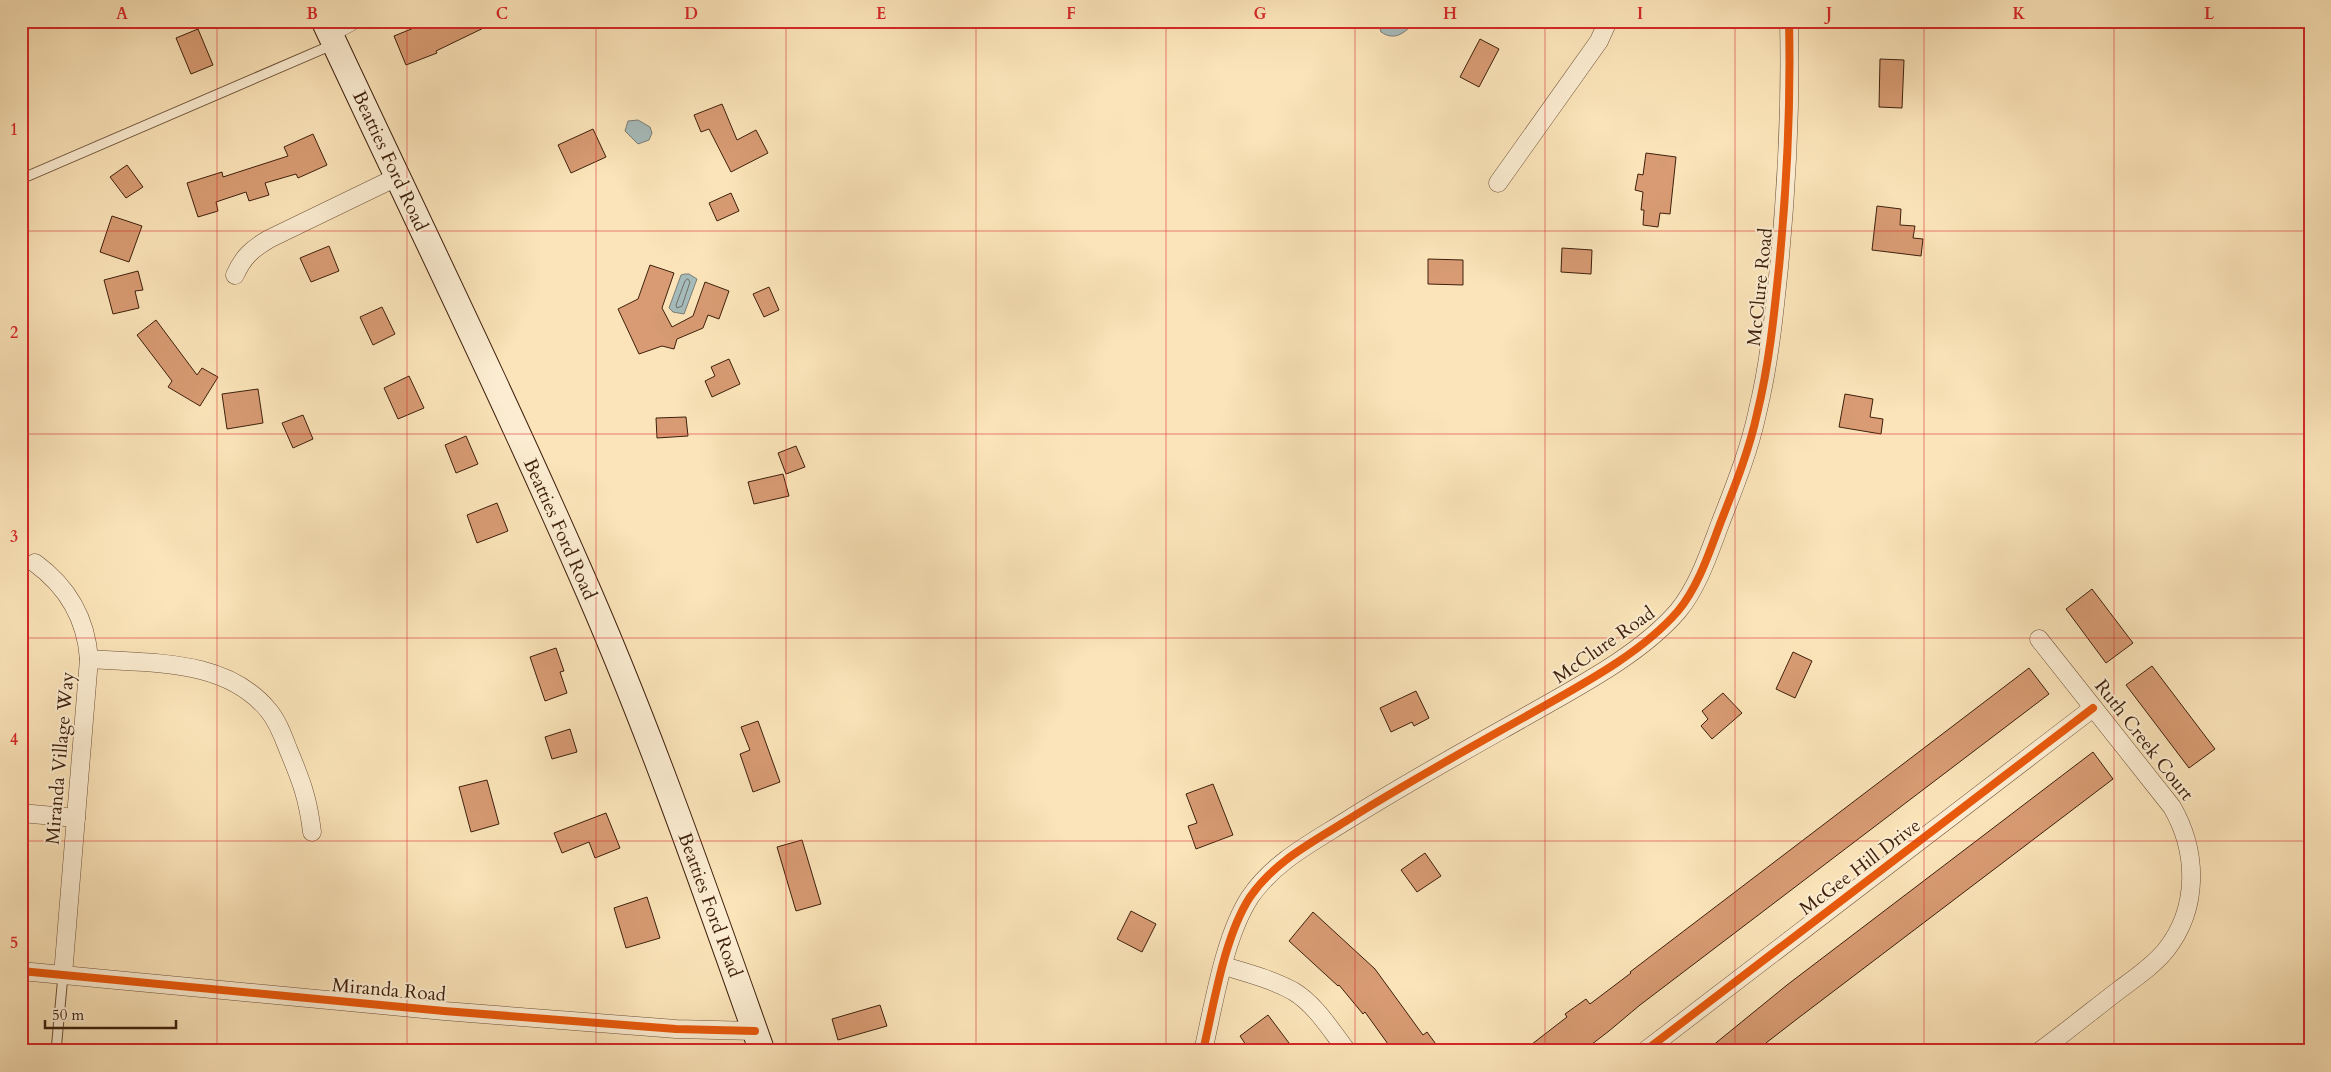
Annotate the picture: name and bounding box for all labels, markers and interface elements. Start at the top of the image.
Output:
text: A [116,3,128,25]
text: B [306,3,318,25]
text: C [496,3,508,25]
text: D [684,3,698,25]
text: E [876,3,886,25]
text: F [1066,3,1076,25]
text: G [1253,3,1267,25]
text: H [1443,3,1457,25]
text: I [1637,3,1643,25]
text: J [1824,3,1832,25]
text: K [2013,3,2026,25]
text: L [2204,3,2215,25]
street label: Beatties Ford Road [346,87,434,235]
text: 1 [10,119,18,141]
street label: McClure Road [1741,227,1779,347]
text: 2 [10,322,18,344]
street label: Beatties Ford Road [517,454,603,604]
text: 3 [10,526,18,548]
street label: McClure Road [1548,600,1660,690]
street label: Miranda Village Way [39,670,81,846]
street label: Ruth Creek Court [2088,674,2200,806]
text: 4 [10,729,18,751]
street label: McGee Hill Drive [1794,813,1926,921]
street label: Beatties Ford Road [672,829,748,981]
text: 5 [10,932,18,954]
street label: Miranda Road [331,972,447,1008]
scale bar [45,997,176,1029]
text: 50 m [52,1005,84,1025]

